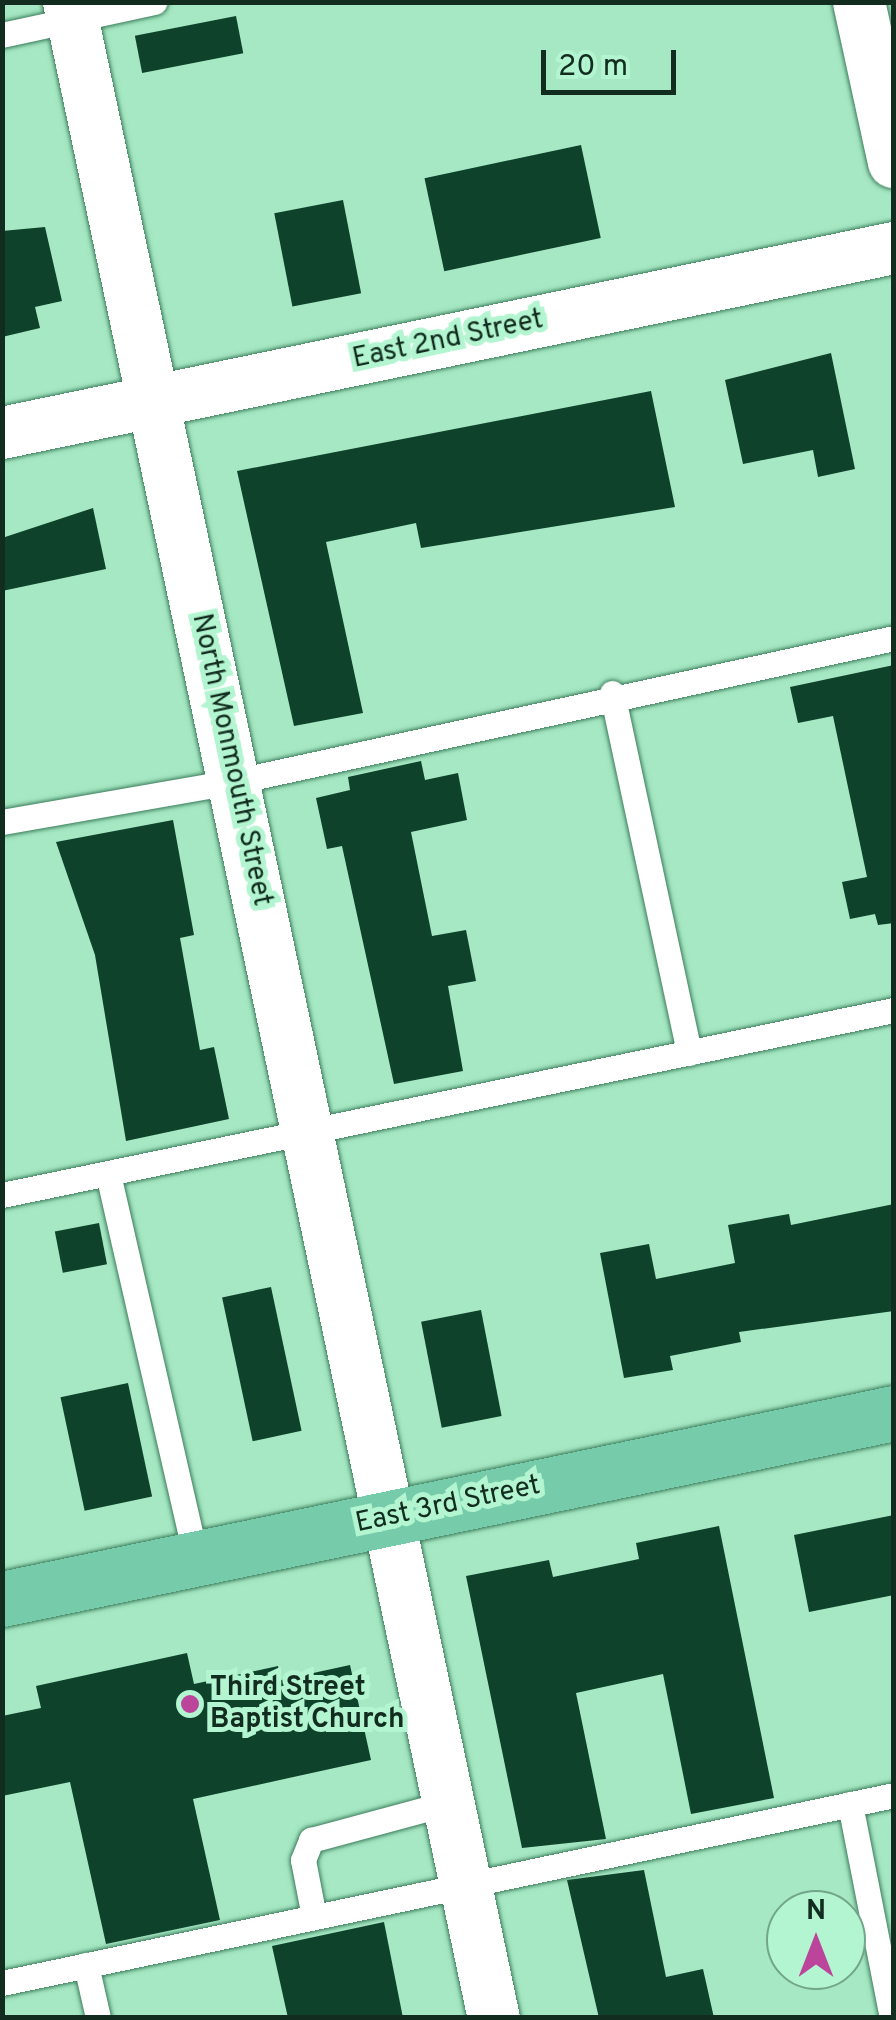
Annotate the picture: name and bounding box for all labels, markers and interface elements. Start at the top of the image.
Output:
scale bar [546,30,681,92]
text: 20 m [558,49,628,86]
street label: East 2nd Street [350,303,546,377]
street label: North Monmouth Street [184,611,278,909]
street label: East 3rd Street [353,1469,543,1541]
place label: Third Street Baptist Church [210,1671,405,1737]
marker: Third Street Baptist Church [179,1693,201,1715]
north arrow [766,1890,866,1990]
text: N [806,1894,826,1930]

